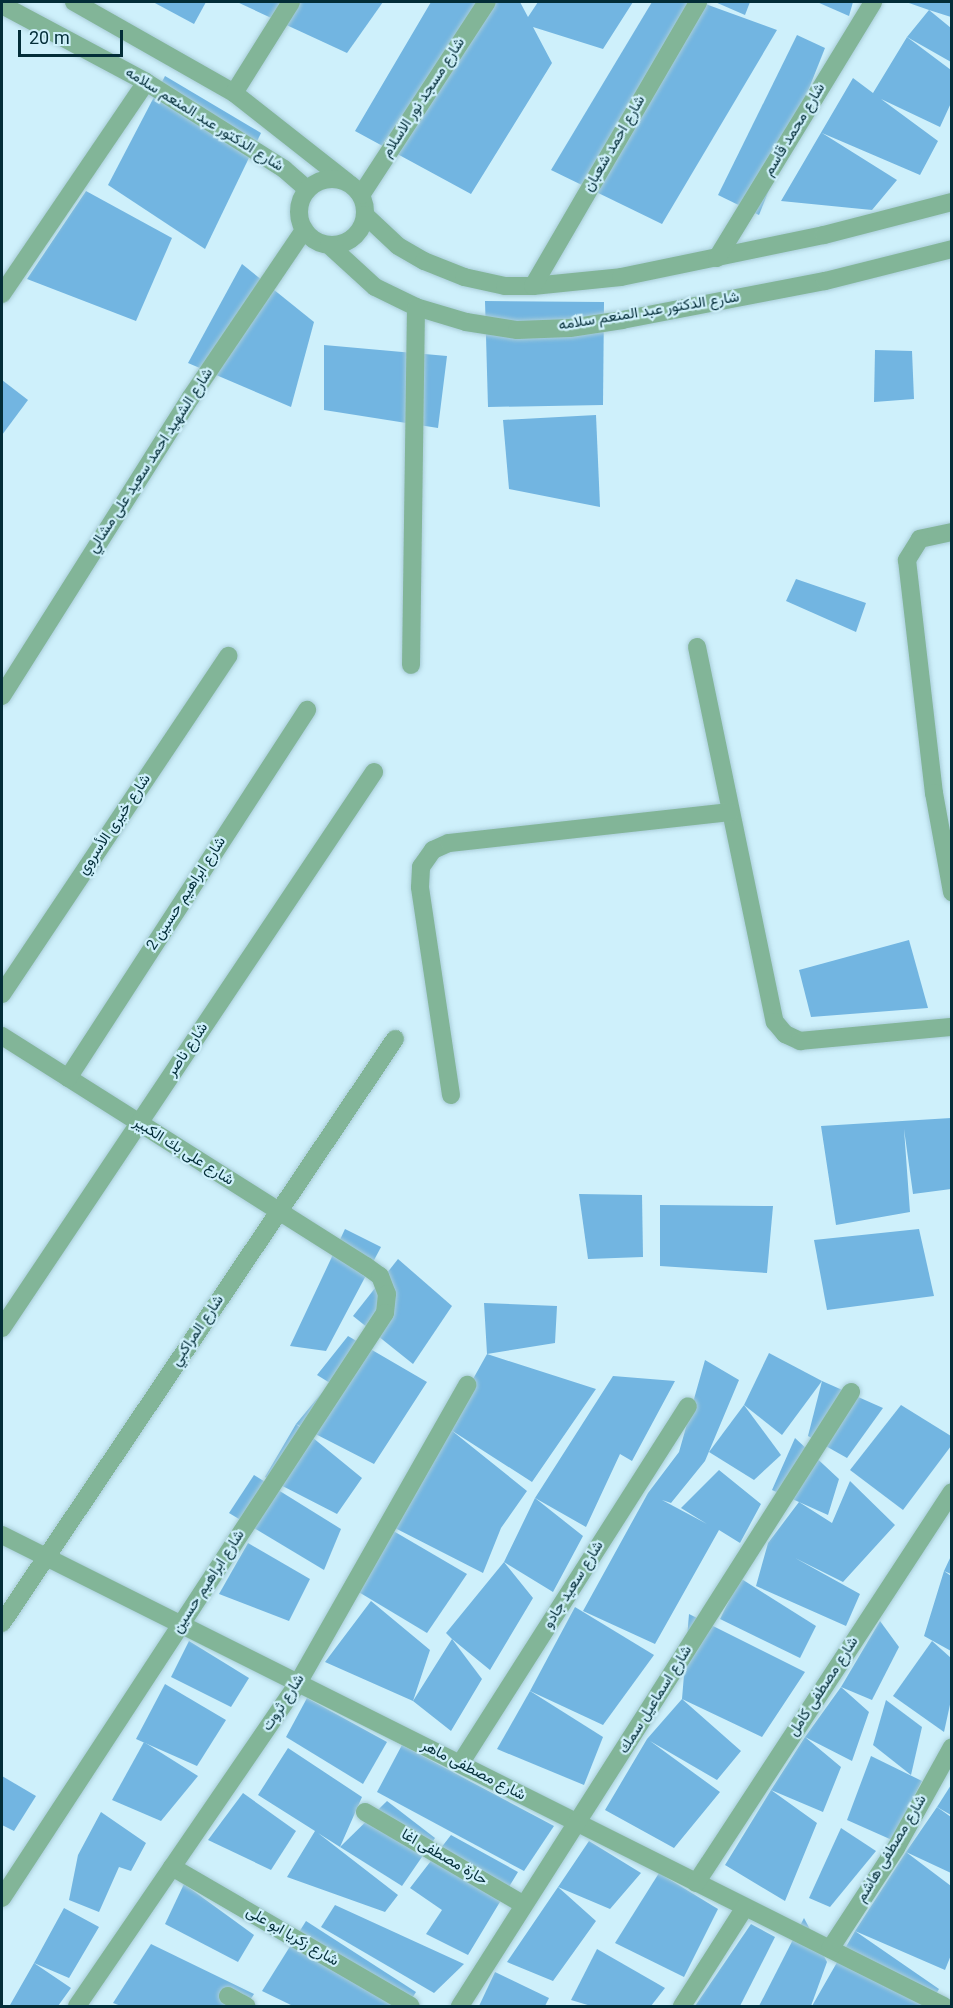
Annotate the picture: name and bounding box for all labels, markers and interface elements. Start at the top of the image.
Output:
scale bar [21,18,126,56]
text: 20 m [29,26,70,54]
street label: شارع مسجد نور الاسلام [379,35,469,161]
street label: شارع الدكتور عبد المنعم سلامه [122,64,286,176]
street label: شارع محمد قاسم [760,80,830,180]
street label: شارع احمد شعبان [580,93,650,195]
street label: شارع الدكتور عبد المنعم سلامه [557,289,741,335]
street label: شارع الشهيد احمد سعيد على مشالي [84,365,218,557]
street label: شارع خيرى الأسروي [75,771,155,879]
street label: شارع ابراهيم حسين 2 [144,834,230,954]
street label: شارع ناصر [164,1020,212,1080]
street label: شارع على بك الكبير [129,1114,237,1190]
street label: شارع المراكبي [168,1292,228,1370]
street label: شارع ابراهيم حسين [169,1527,249,1637]
street label: شارع سعيد جادو [540,1538,608,1632]
street label: شارع مصطفى كامل [785,1634,863,1740]
street label: شارع اسماعيل سمك [616,1643,696,1757]
street label: شارع ثروت [259,1671,309,1735]
street label: شارع مصطفى ماهر [418,1737,528,1805]
street label: شارع مصطفى هاشم [853,1792,931,1906]
street label: حارة مصطفى اغا [398,1826,490,1890]
street label: شارع زكريا ابو على [242,1903,342,1971]

